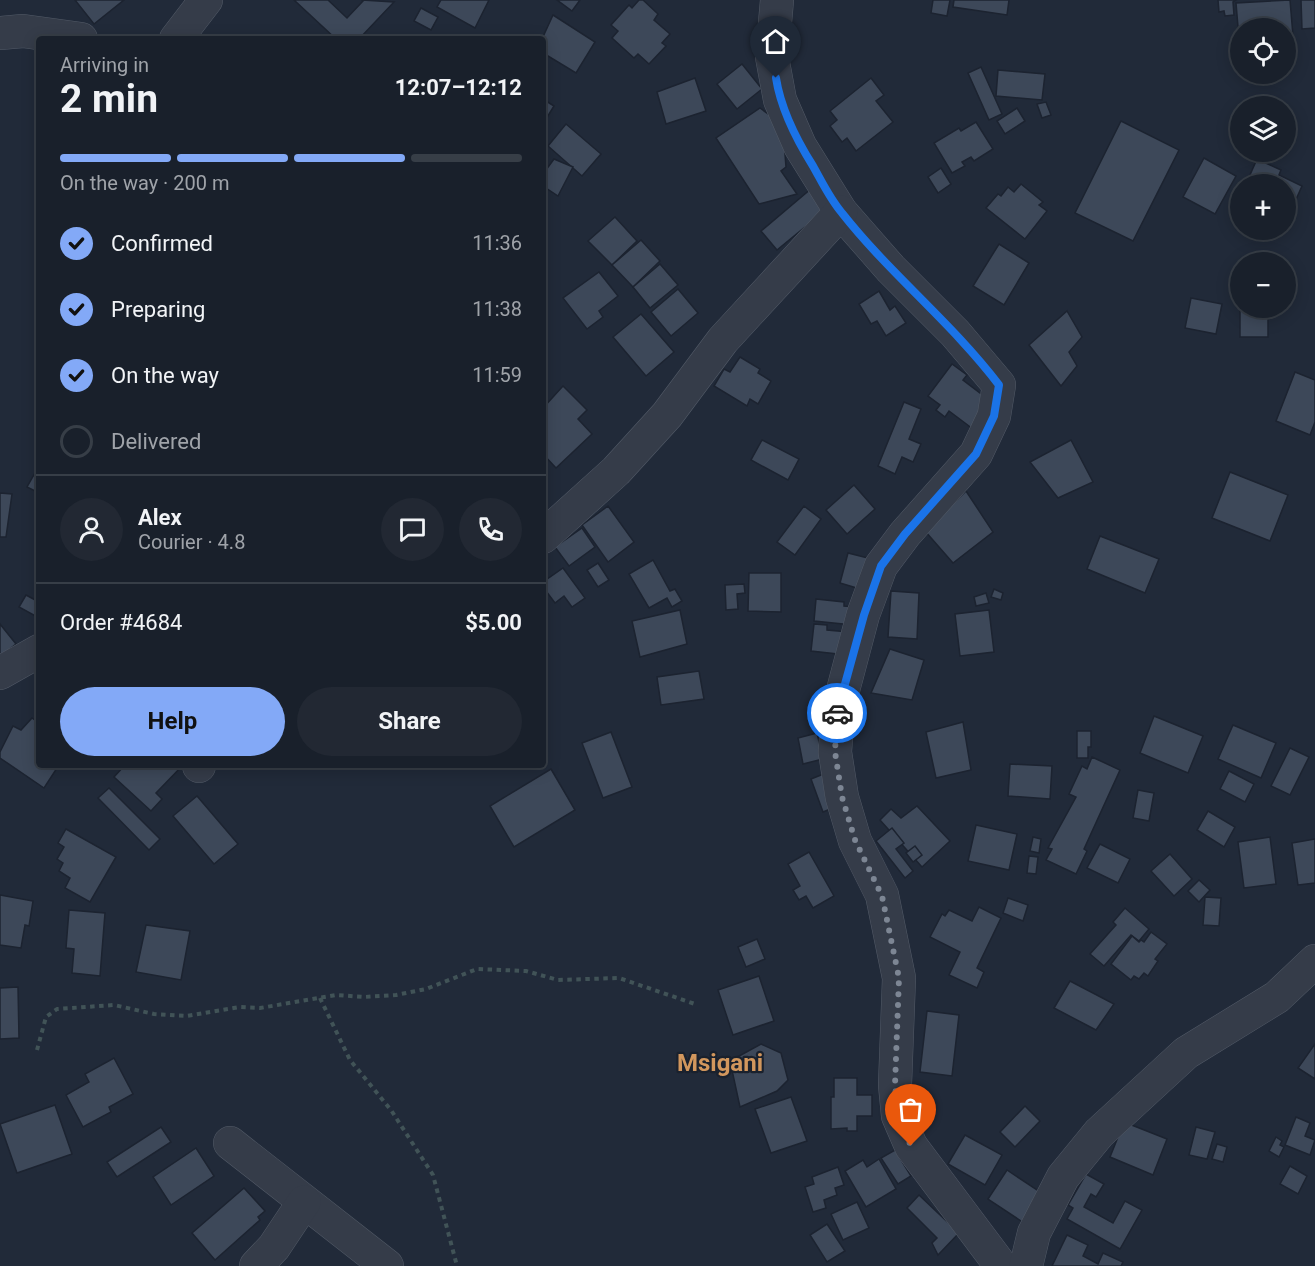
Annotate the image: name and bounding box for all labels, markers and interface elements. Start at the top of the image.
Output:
pin [750,16,801,78]
map controls [1230,18,1296,318]
button: locate [1230,18,1296,84]
icon: home [759,25,792,58]
text: Arriving in [60,53,149,77]
text: 12:07–12:12 [395,75,522,100]
text: 2 min [60,76,158,122]
button: layers [1230,96,1296,162]
text: On the way · 200 m [60,171,229,195]
button: + [1230,174,1296,240]
icon: check [60,227,93,260]
text: Confirmed [111,231,213,256]
text: 11:36 [472,231,522,255]
button: − [1230,252,1296,318]
icon: check [60,293,93,326]
text: Preparing [111,297,205,322]
text: 11:38 [472,297,522,321]
icon: check [60,359,93,392]
text: On the way [111,363,219,388]
text: 11:59 [472,363,522,387]
text: Delivered [111,429,201,454]
button: person [60,498,123,561]
button: chat [381,498,444,561]
button: phone [459,498,522,561]
text: Alex [138,505,182,530]
text: Courier · 4.8 [138,530,245,554]
text: Order #4684 [60,610,182,635]
text: $5.00 [465,610,522,635]
courier [807,683,867,743]
button: Help [60,687,285,756]
button: Share [297,687,522,756]
icon: car [821,697,854,730]
district label: Msigani [677,1049,763,1077]
pin [885,1084,936,1146]
icon: bag [894,1093,927,1126]

